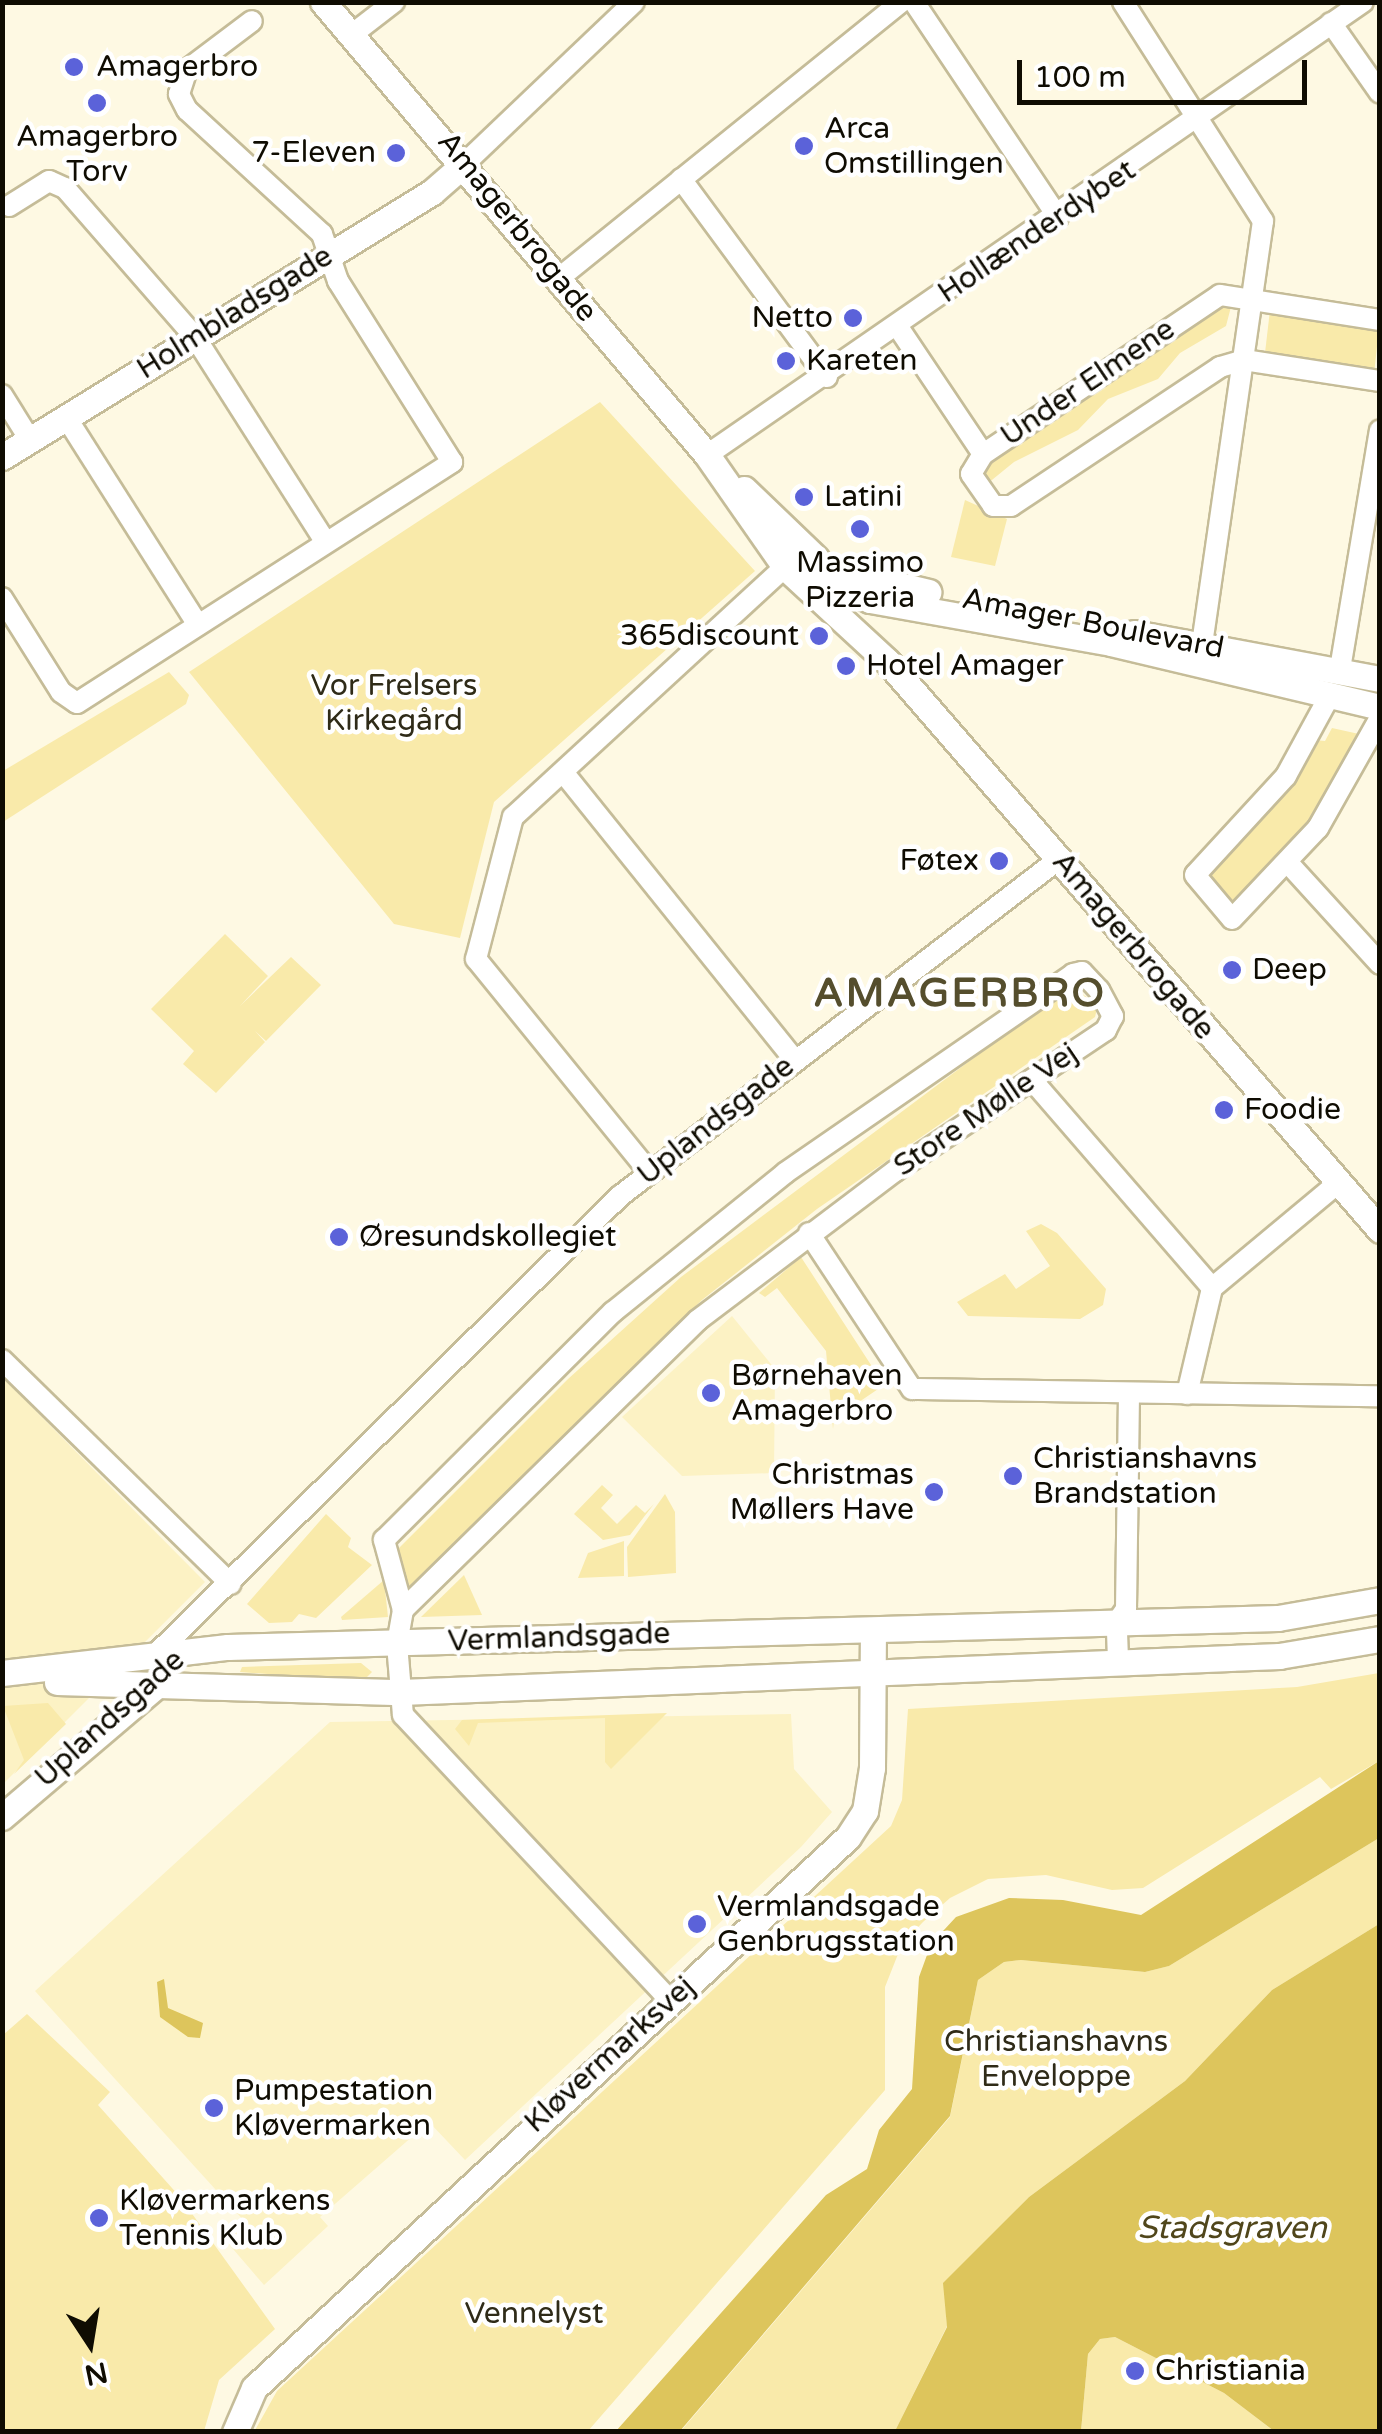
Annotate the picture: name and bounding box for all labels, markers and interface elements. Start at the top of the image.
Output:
scale bar [1022,40,1312,102]
place label: Amagerbro [96,49,258,85]
marker: Amagerbro [61,54,87,80]
text: 100 m [1034,59,1126,96]
marker: Amagerbro Torv [86,92,108,114]
place label: Arca Omstillingen [824,111,1004,182]
place label: Amagerbro Torv [16,119,178,190]
street label: Amagerbrogade [429,125,605,329]
place label: 7-Eleven [251,135,376,171]
marker: Arca Omstillingen [793,135,815,157]
marker: 7-Eleven [385,142,407,164]
street label: Hollænderdybet [931,153,1143,311]
street label: Holmbladsgade [131,238,339,388]
place label: Netto [751,300,833,336]
marker: Netto [842,307,864,329]
street label: Under Elmene [994,312,1182,454]
place label: Kareten [806,343,917,379]
marker: Kareten [775,350,797,372]
place label: Latini [824,479,902,515]
marker: Latini [793,486,815,508]
marker: Massimo Pizzeria [849,518,871,540]
place label: Massimo Pizzeria [796,545,924,616]
street label: Amager Boulevard [959,581,1227,667]
place label: 365discount [620,618,799,654]
marker: 365discount [808,625,830,647]
place label: Hotel Amager [866,648,1064,684]
marker: Hotel Amager [835,655,857,677]
park label: Vor Frelsers Kirkegård [311,668,477,738]
place label: Føtex [900,843,979,879]
street label: Amagerbrogade [1044,845,1222,1047]
marker: Føtex [988,850,1010,872]
place label: Deep [1252,952,1327,988]
marker: Deep [1221,959,1243,981]
district label: AMAGERBRO [813,969,1107,1017]
street label: Store Mølle Vej [887,1035,1085,1185]
street label: Uplandsgade [631,1049,801,1193]
place label: Foodie [1244,1092,1341,1128]
marker: Foodie [1213,1099,1235,1121]
place label: Øresundskollegiet [359,1219,616,1255]
marker: Øresundskollegiet [328,1226,350,1248]
place label: Børnehaven Amagerbro [731,1358,902,1428]
marker: Børnehaven Amagerbro [700,1382,722,1404]
place label: Christianshavns Brandstation [1033,1441,1257,1512]
place label: Christmas Møllers Have [730,1457,914,1528]
marker: Christianshavns Brandstation [1002,1465,1024,1487]
marker: Christmas Møllers Have [923,1481,945,1503]
street label: Vermlandsgade [447,1616,671,1660]
street label: Uplandsgade [28,1642,192,1796]
place label: Vermlandsgade Genbrugsstation [717,1889,955,1960]
marker: Vermlandsgade Genbrugsstation [686,1913,708,1935]
street label: Kløvermarksvej [518,1969,702,2141]
park label: Christianshavns Enveloppe [944,2024,1168,2094]
place label: Pumpestation Kløvermarken [234,2073,433,2144]
marker: Pumpestation Kløvermarken [203,2097,225,2119]
place label: Kløvermarkens Tennis Klub [119,2183,330,2254]
marker: Kløvermarkens Tennis Klub [88,2207,110,2229]
water label: Stadsgraven [1137,2209,1327,2247]
north arrow [40,2294,140,2394]
park label: Vennelyst [465,2296,603,2332]
place label: Christiania [1155,2353,1306,2389]
text: N [82,2354,111,2392]
marker: Christiania [1124,2360,1146,2382]

